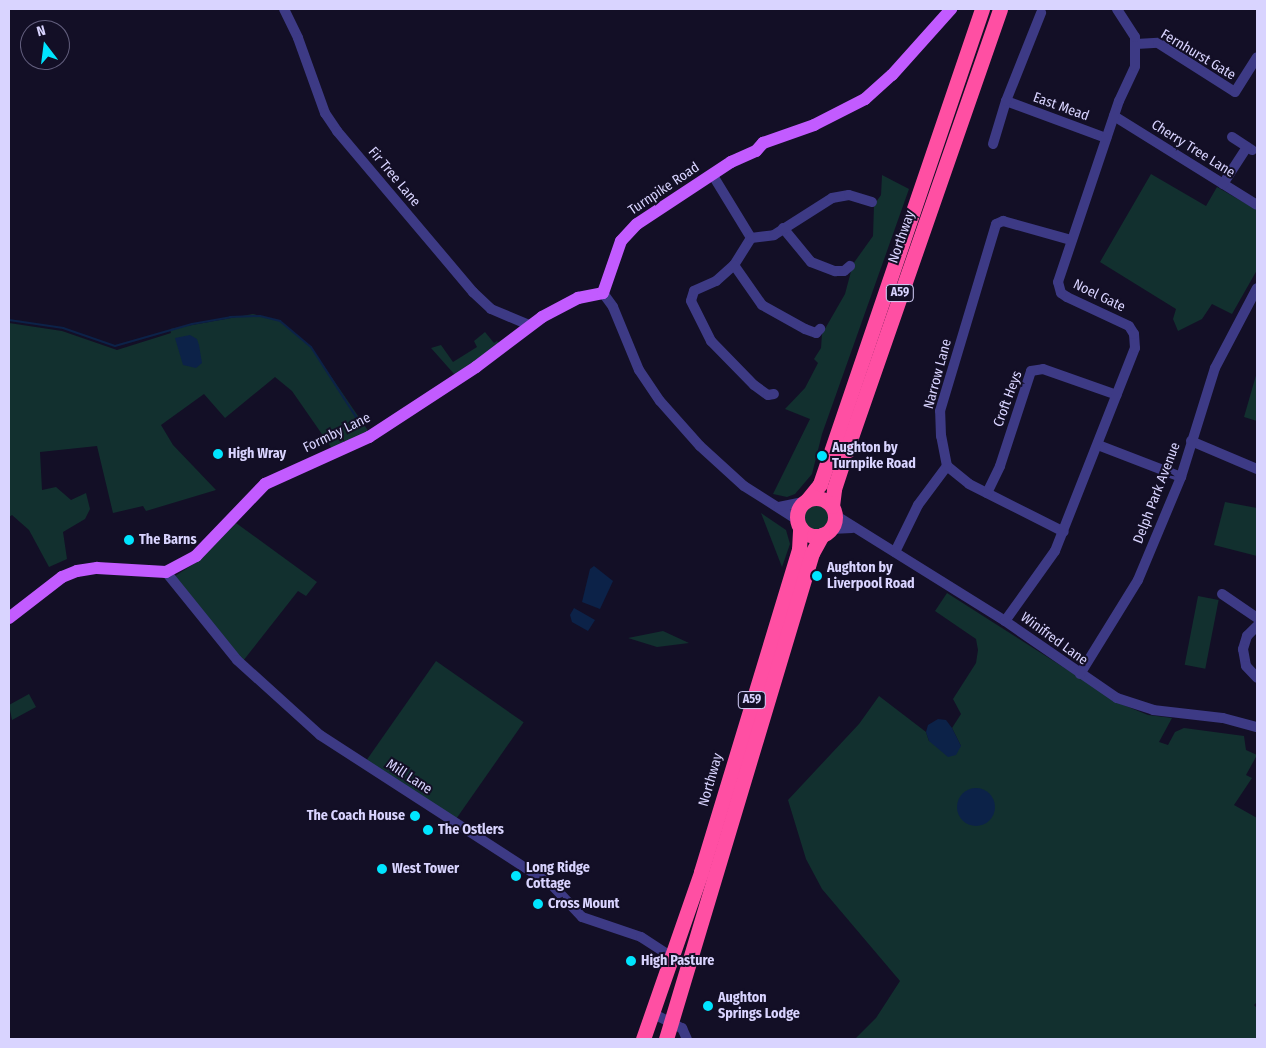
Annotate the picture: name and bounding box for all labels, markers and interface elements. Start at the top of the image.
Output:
north arrow [20,20,70,70]
text: N [35,22,47,40]
street label: Fernhurst Gate [1158,26,1238,84]
street label: East Mead [1031,89,1091,125]
street label: Cherry Tree Lane [1148,117,1238,181]
street label: Fir Tree Lane [364,144,424,210]
street label: Turnpike Road [625,159,703,219]
street label: Northway [885,208,919,266]
street label: Noel Gate [1070,276,1128,316]
road number: A59 [885,284,915,302]
street label: Narrow Lane [921,337,955,411]
street label: Croft Heys [990,369,1026,429]
street label: Formby Lane [301,409,373,457]
place label: Aughton by Turnpike Road [832,440,916,472]
street label: Delph Park Avenue [1130,440,1184,546]
place label: High Wray [228,446,286,462]
marker: High Wray [212,448,224,460]
marker: Aughton by Turnpike Road [816,450,828,462]
place label: The Barns [139,532,197,548]
marker: The Barns [123,534,135,546]
place label: Aughton by Liverpool Road [827,560,915,592]
marker: Aughton by Liverpool Road [811,570,823,582]
street label: Winifred Lane [1017,609,1091,669]
road number: A59 [737,690,767,710]
street label: Northway [695,751,727,809]
street label: Mill Lane [383,756,435,798]
place label: The Coach House [307,808,405,824]
marker: The Coach House [409,810,421,822]
place label: The Ostlers [438,822,504,838]
marker: The Ostlers [422,824,434,836]
place label: Long Ridge Cottage [526,860,590,892]
place label: West Tower [392,861,459,877]
marker: West Tower [376,863,388,875]
marker: Long Ridge Cottage [510,870,522,882]
place label: Cross Mount [548,896,620,912]
marker: Cross Mount [532,898,544,910]
place label: High Pasture [641,953,714,969]
marker: High Pasture [625,955,637,967]
place label: Aughton Springs Lodge [718,990,800,1022]
marker: Aughton Springs Lodge [702,1000,714,1012]

